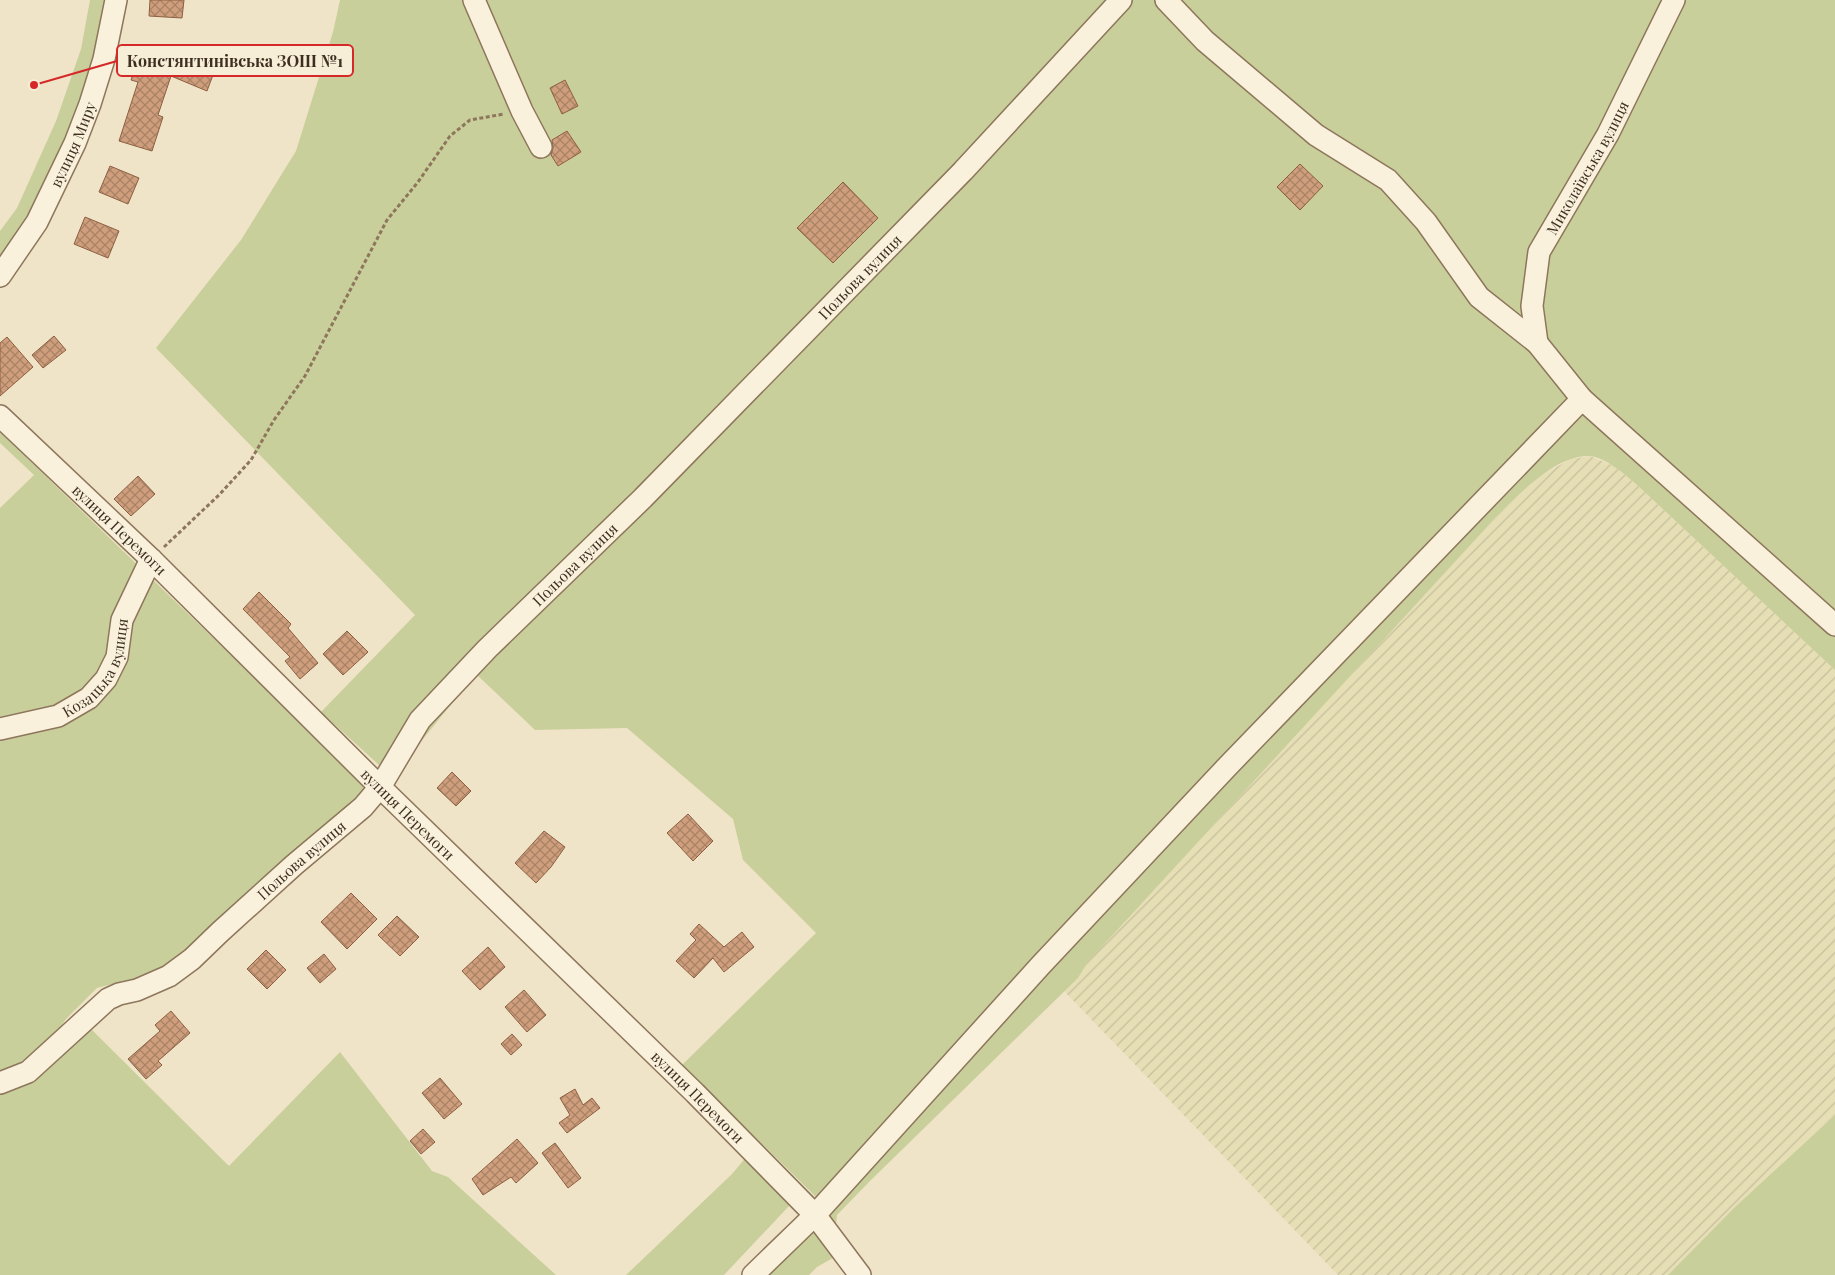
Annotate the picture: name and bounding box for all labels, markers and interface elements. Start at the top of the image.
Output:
callout: Констянтинівська ЗОШ №1 [117,45,353,76]
text: Констянтинівська ЗОШ №1 [127,50,343,71]
street label: Миколаївська вулиця [1541,97,1633,238]
street label: вулиця Миру [45,98,100,190]
street label: Польова вулиця [814,230,906,323]
street label: вулиця Перемоги [68,480,171,579]
street label: Польова вулиця [528,518,621,610]
street label: Козацька вулиця [58,617,132,722]
street label: вулиця Перемоги [357,764,459,864]
street label: Польова вулиця [253,816,350,904]
street label: вулиця Перемоги [647,1046,749,1147]

